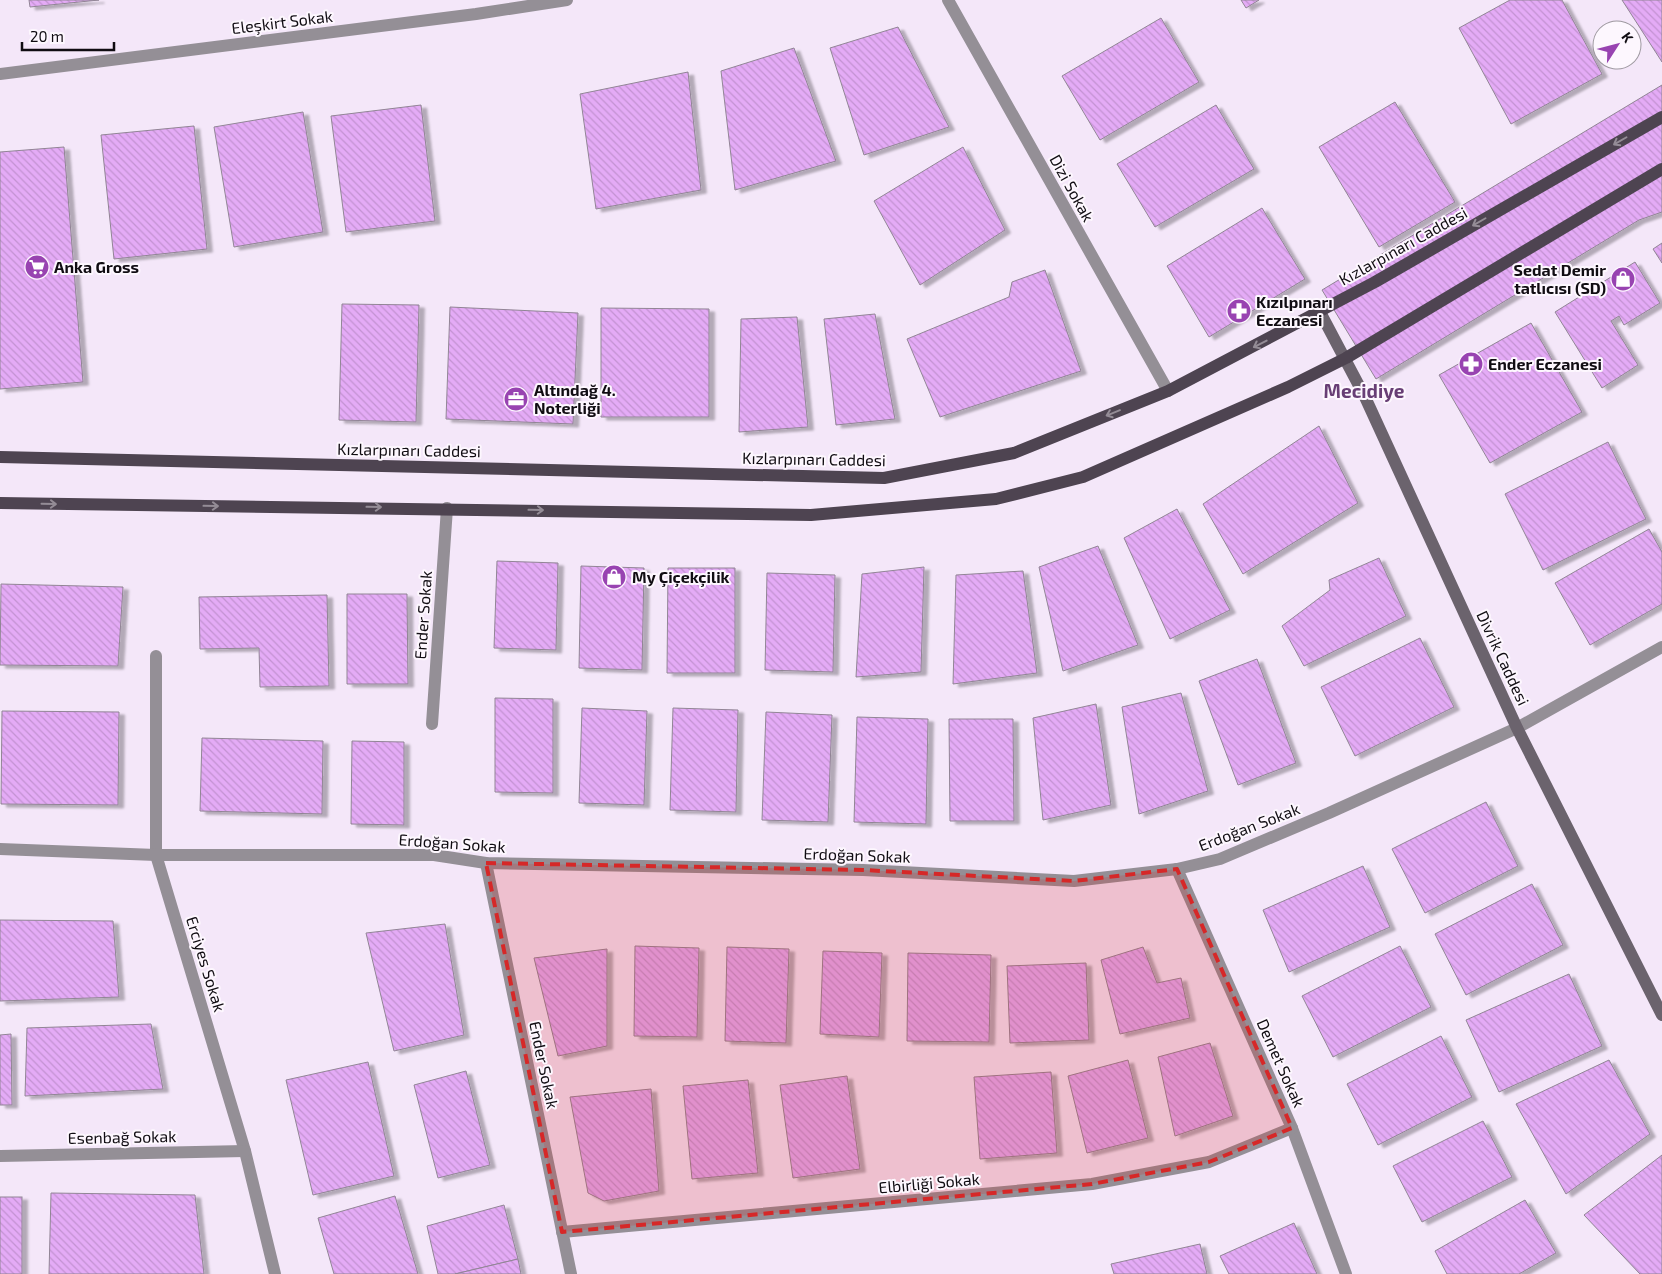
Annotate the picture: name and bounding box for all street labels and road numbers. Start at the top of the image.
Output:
street label: Eleşkirt Sokak [230,6,334,38]
street label: Dizi Sokak [1046,151,1099,224]
street label: Kızlarpınarı Caddesi [1335,202,1470,289]
street label: Kızlarpınarı Caddesi [337,439,481,460]
street label: Kızlarpınarı Caddesi [742,448,886,469]
street label: Ender Sokak [410,570,435,660]
street label: Divrik Caddesi [1473,608,1534,708]
street label: Erdoğan Sokak [1195,798,1302,855]
street label: Erdoğan Sokak [398,829,506,856]
street label: Erdoğan Sokak [803,843,911,866]
street label: Erciyes Sokak [183,914,230,1014]
street label: Demet Sokak [1254,1016,1309,1110]
street label: Ender Sokak [526,1019,563,1110]
street label: Esenbağ Sokak [68,1126,176,1147]
street label: Elbirliği Sokak [878,1169,980,1196]

